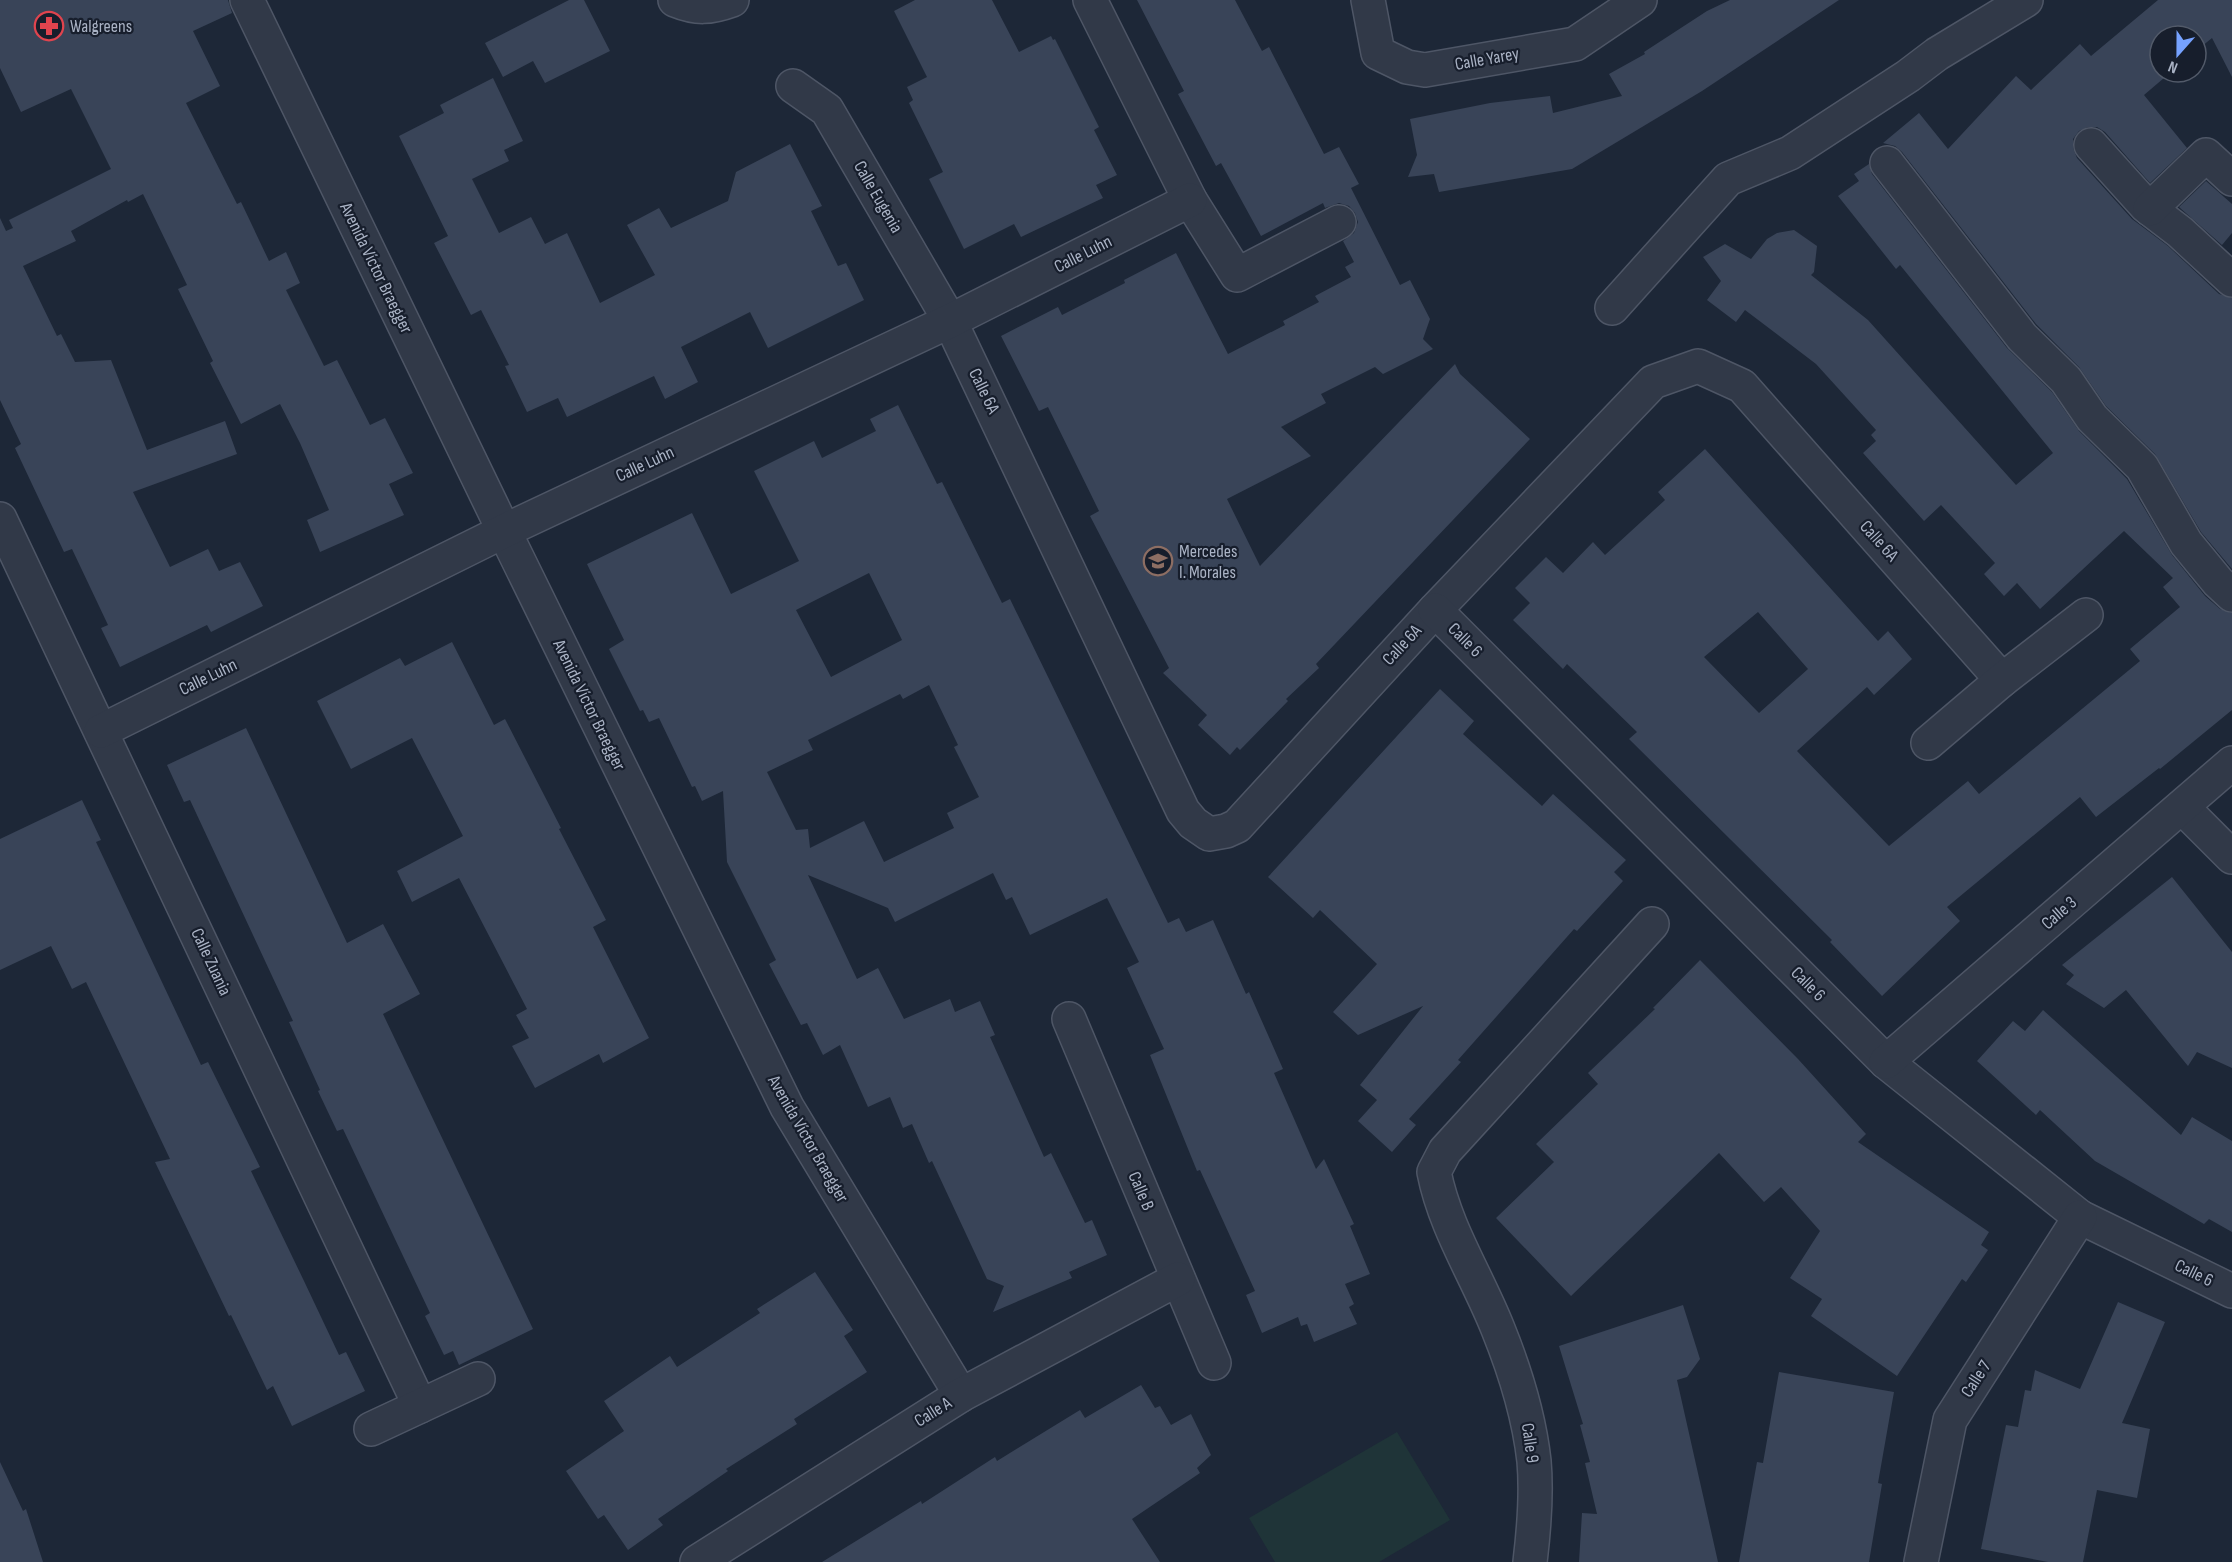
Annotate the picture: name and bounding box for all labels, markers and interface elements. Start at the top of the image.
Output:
pharmacy icon: Walgreens [33,10,65,42]
place label: Walgreens [70,16,132,37]
north arrow [2148,24,2208,84]
street label: Calle Yarey [1453,43,1521,75]
text: N [2166,56,2181,77]
street label: Calle Eugenia [849,157,907,237]
street label: Avenida Víctor Braegger [335,198,417,337]
street label: Calle Luhn [1051,231,1115,277]
street label: Calle 6A [964,365,1004,417]
street label: Calle Luhn [613,441,677,487]
street label: Calle 6A [1855,516,1903,566]
place label: Mercedes I. Morales [1179,541,1237,583]
school or university icon: Mercedes I. Morales [1142,545,1174,577]
street label: Calle 6 [1443,618,1487,662]
street label: Calle 6A [1378,620,1426,670]
street label: Avenida Víctor Braegger [548,635,630,774]
street label: Calle Luhn [176,654,240,700]
street label: Calle 3 [2037,892,2081,934]
street label: Calle Zuania [186,925,236,999]
street label: Calle 6 [1786,962,1830,1006]
street label: Avenida Víctor Braegger [763,1071,853,1206]
street label: Calle B [1123,1168,1159,1214]
street label: Calle 6 [2171,1255,2217,1291]
street label: Calle 7 [1956,1356,1996,1401]
street label: Calle A [911,1392,956,1431]
street label: Calle 9 [1517,1422,1543,1464]

